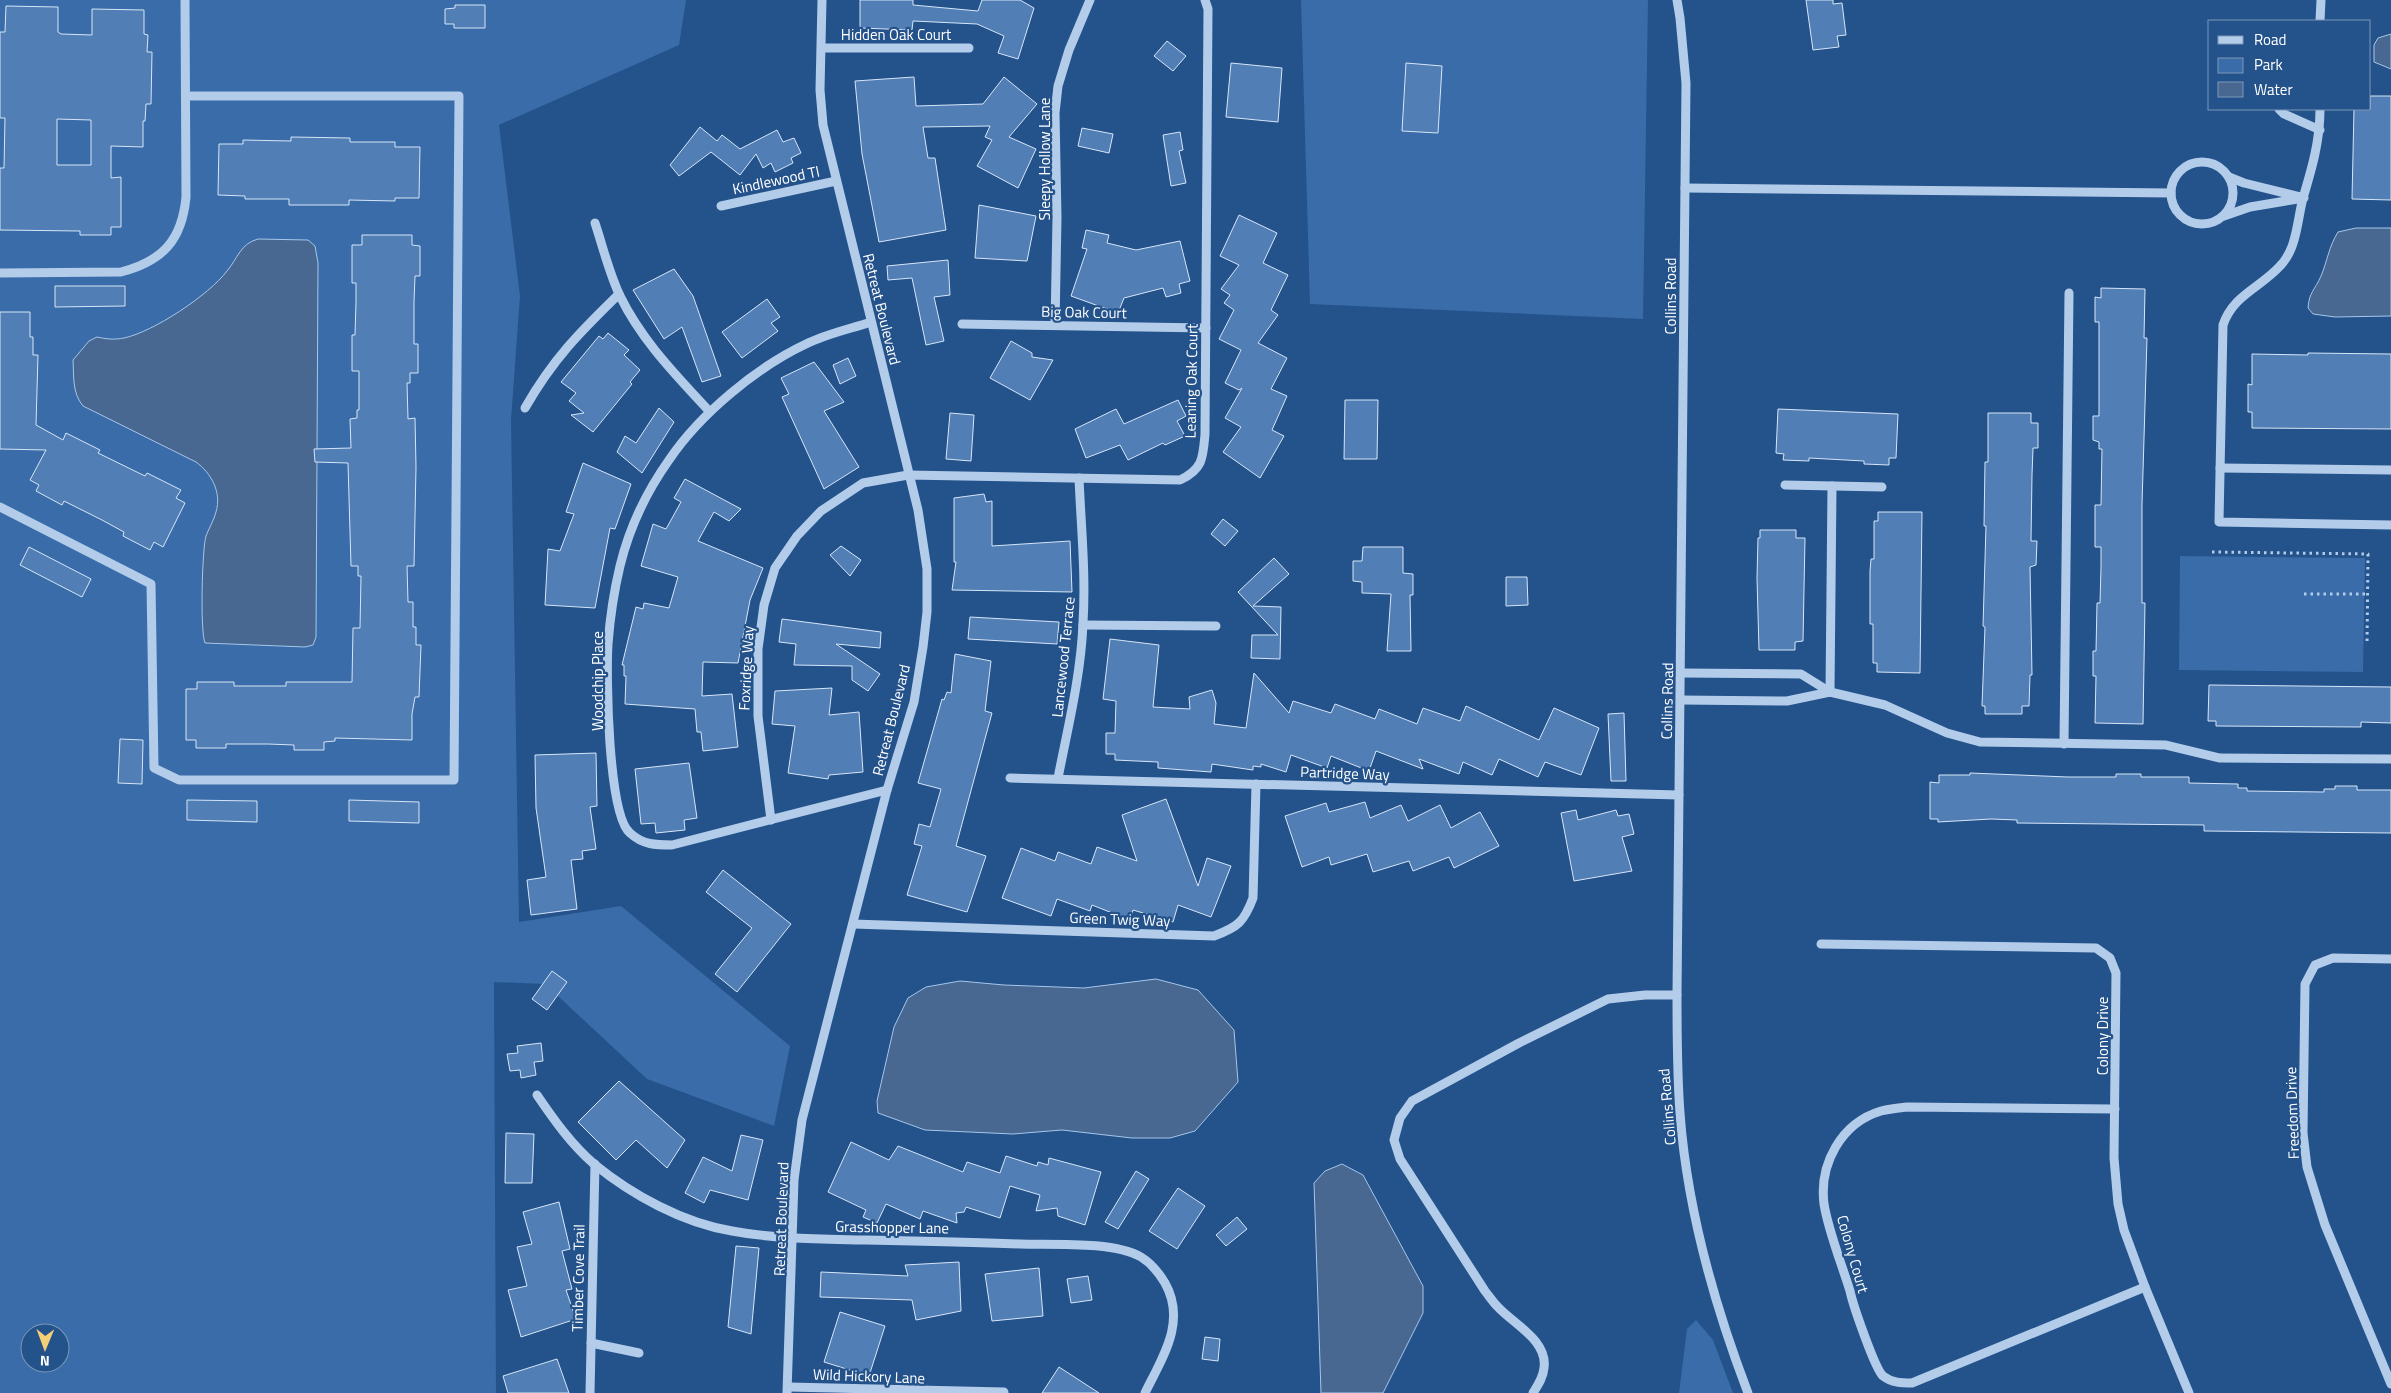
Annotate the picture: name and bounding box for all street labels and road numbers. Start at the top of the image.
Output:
street label: Hidden Oak Court [841,23,952,46]
street label: Sleepy Hollow Lane [1033,98,1056,220]
street label: Kindlewood Tl [730,160,822,200]
street label: Retreat Boulevard [857,251,907,367]
street label: Collins Road [1659,258,1682,334]
street label: Big Oak Court [1041,300,1128,324]
street label: Leaning Oak Court [1178,323,1204,439]
street label: Lancewood Terrace [1045,596,1081,718]
street label: Foxridge Way [732,625,760,711]
street label: Woodchip Place [586,631,609,731]
street label: Retreat Boulevard [866,662,916,778]
street label: Collins Road [1655,662,1679,740]
street label: Partridge Way [1300,760,1390,786]
street label: Green Twig Way [1069,906,1171,932]
street label: Colony Drive [2091,997,2114,1075]
street label: Freedom Drive [2279,1066,2305,1160]
street label: Collins Road [1652,1068,1682,1146]
street label: Retreat Boulevard [768,1162,794,1276]
street label: Colony Court [1831,1212,1875,1296]
street label: Grasshopper Lane [835,1215,949,1239]
street label: Timber Cove Trail [566,1224,590,1332]
street label: Wild Hickory Lane [813,1363,925,1389]

